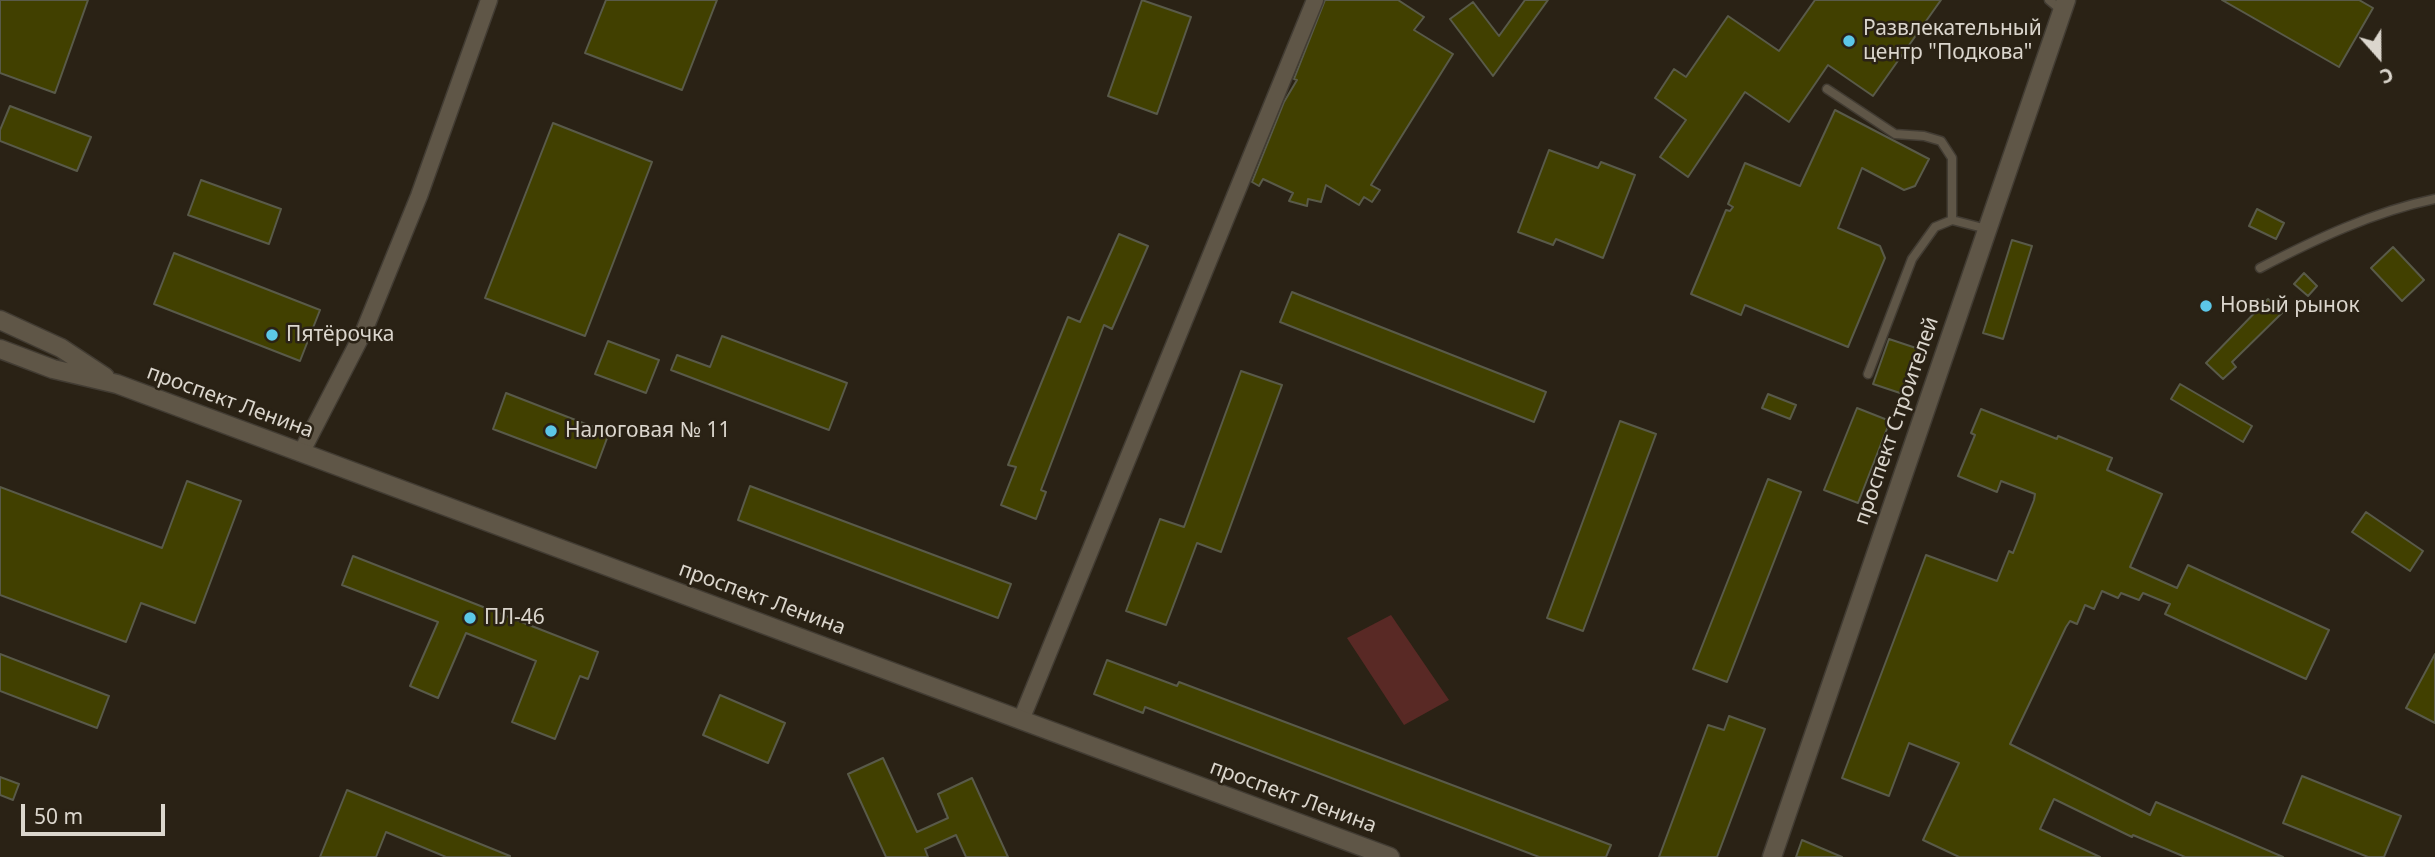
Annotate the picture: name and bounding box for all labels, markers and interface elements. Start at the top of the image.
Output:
place label: Развлекательный центр "Подкова" [1863,16,2042,66]
north arrow [2344,21,2414,91]
marker: Развлекательный центр "Подкова" [1841,33,1857,49]
text: С [2376,61,2397,90]
place label: Новый рынок [2220,293,2360,319]
marker: Новый рынок [2198,298,2214,314]
street label: проспект Строителей [1850,314,1944,528]
place label: Пятёрочка [286,322,394,348]
marker: Пятёрочка [264,327,280,343]
street label: проспект Ленина [143,360,317,444]
place label: Налоговая № 11 [565,418,731,444]
marker: Налоговая № 11 [543,423,559,439]
street label: проспект Ленина [675,557,849,641]
place label: ПЛ-46 [484,605,545,631]
marker: ПЛ-46 [462,610,478,626]
street label: проспект Ленина [1206,755,1380,839]
scale bar [24,790,168,834]
text: 50 m [34,802,83,830]

